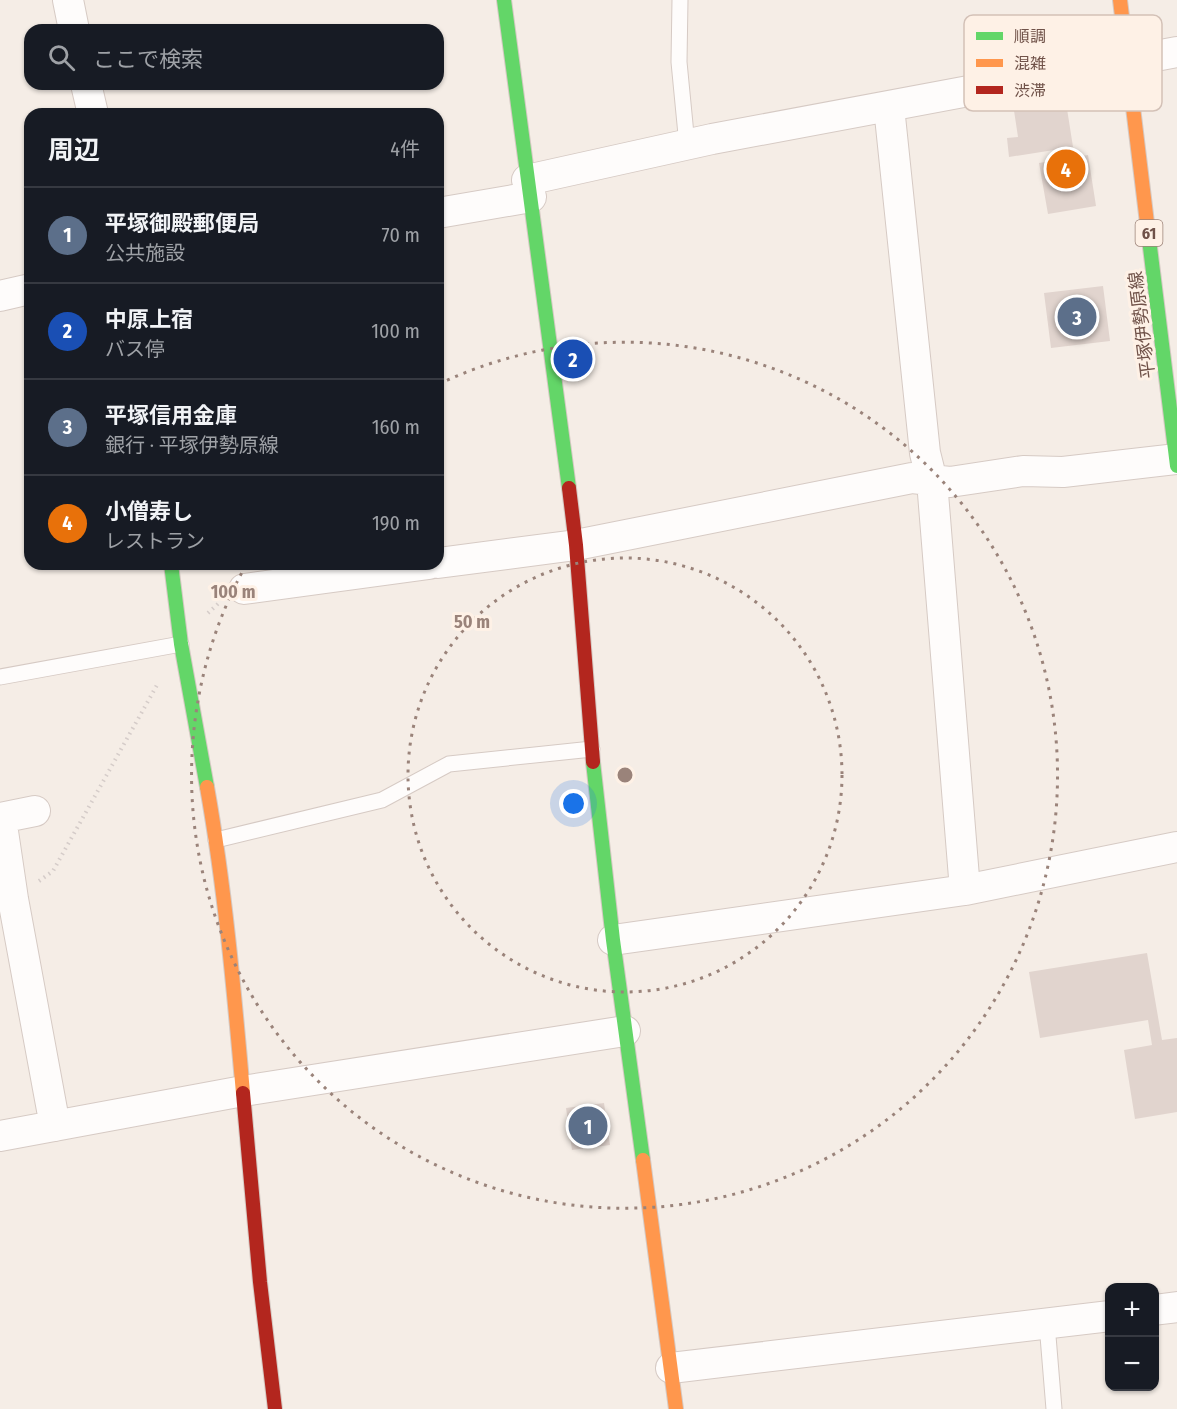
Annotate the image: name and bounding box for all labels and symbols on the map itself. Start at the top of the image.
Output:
legend [964,15,1162,111]
text: 順調 [1014,27,1046,46]
text: 混雑 [1014,54,1046,73]
text: 渋滞 [1014,81,1046,100]
pin: 4 [1046,146,1086,192]
road number: 61 [1136,220,1162,246]
street label: 平塚伊勢原線 [1125,270,1159,380]
pin: 3 [1058,294,1096,340]
pin: 2 [554,336,592,382]
text: 100 m [211,581,255,603]
text: 50 m [454,611,490,633]
centre of rings [615,765,635,785]
your location [559,789,588,818]
pin: 1 [568,1104,608,1148]

